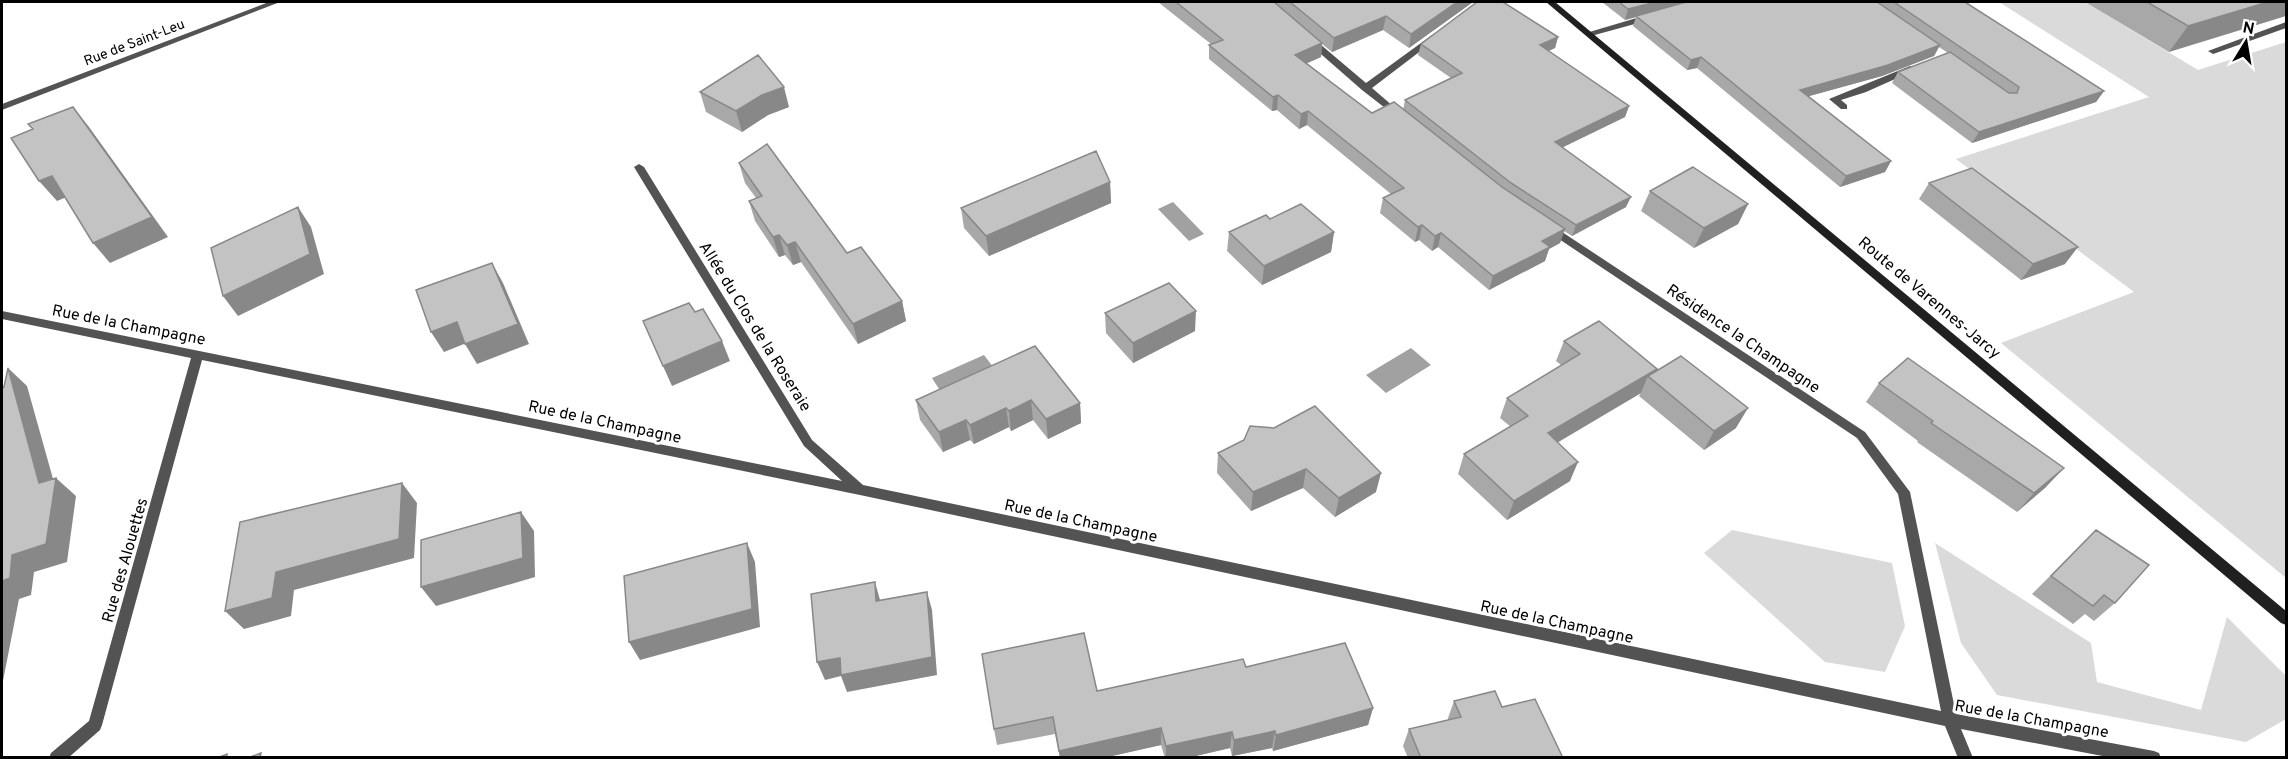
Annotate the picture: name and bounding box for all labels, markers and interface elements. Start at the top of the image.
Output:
north arrow [2216,12,2276,72]
street label: Rue de Saint-Leu [82,16,187,70]
text: N [2241,18,2256,40]
street label: Route de Varennes-Jarcy [1853,233,2004,364]
street label: Allée du Clos de la Roseraie [694,238,815,416]
street label: Résidence la Champagne [1662,281,1824,399]
street label: Rue de la Champagne [50,301,207,351]
street label: Rue de la Champagne [526,397,683,449]
street label: Rue des Alouettes [99,496,153,625]
street label: Rue de la Champagne [1002,496,1159,548]
street label: Rue de la Champagne [1478,597,1635,649]
street label: Rue de la Champagne [1953,697,2110,743]

